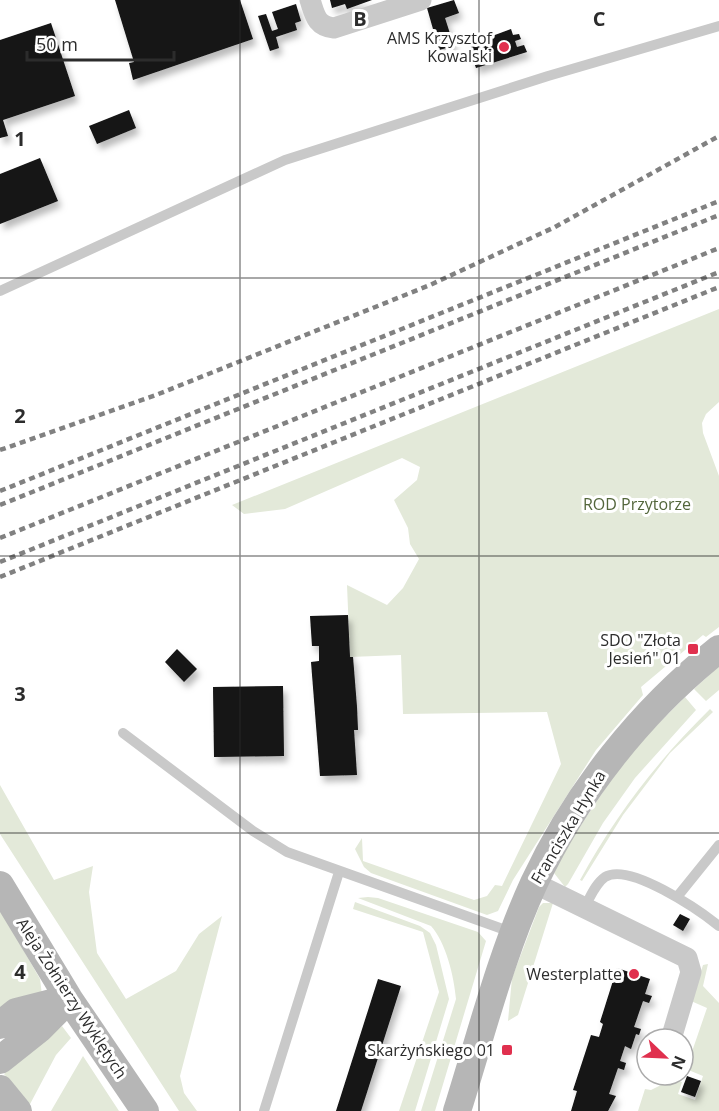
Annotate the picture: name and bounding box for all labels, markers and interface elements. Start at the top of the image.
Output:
text: B [353,5,367,32]
text: C [593,5,606,32]
scale bar [27,24,174,62]
place label: AMS Krzysztof Kowalski [387,27,494,67]
text: 50 m [36,32,78,56]
marker: AMS Krzysztof Kowalski [497,40,511,54]
text: 1 [14,125,26,152]
text: 2 [14,402,26,429]
park label: ROD Przytorze [583,493,691,515]
place label: SDO "Złota Jesień" 01 [600,629,681,669]
marker: SDO "Złota Jesień" 01 [686,642,700,656]
text: 3 [14,680,26,707]
street label: Franciszka Hynka [525,766,611,888]
street label: Aleja Żołnierzy Wyklętych [12,913,132,1083]
text: 4 [14,958,26,985]
place label: Westerplatte [526,963,622,985]
marker: Westerplatte [627,967,641,981]
north arrow [635,1027,695,1087]
place label: Skarżyńskiego 01 [367,1039,495,1061]
marker: Skarżyńskiego 01 [500,1043,514,1057]
text: N [666,1053,691,1073]

